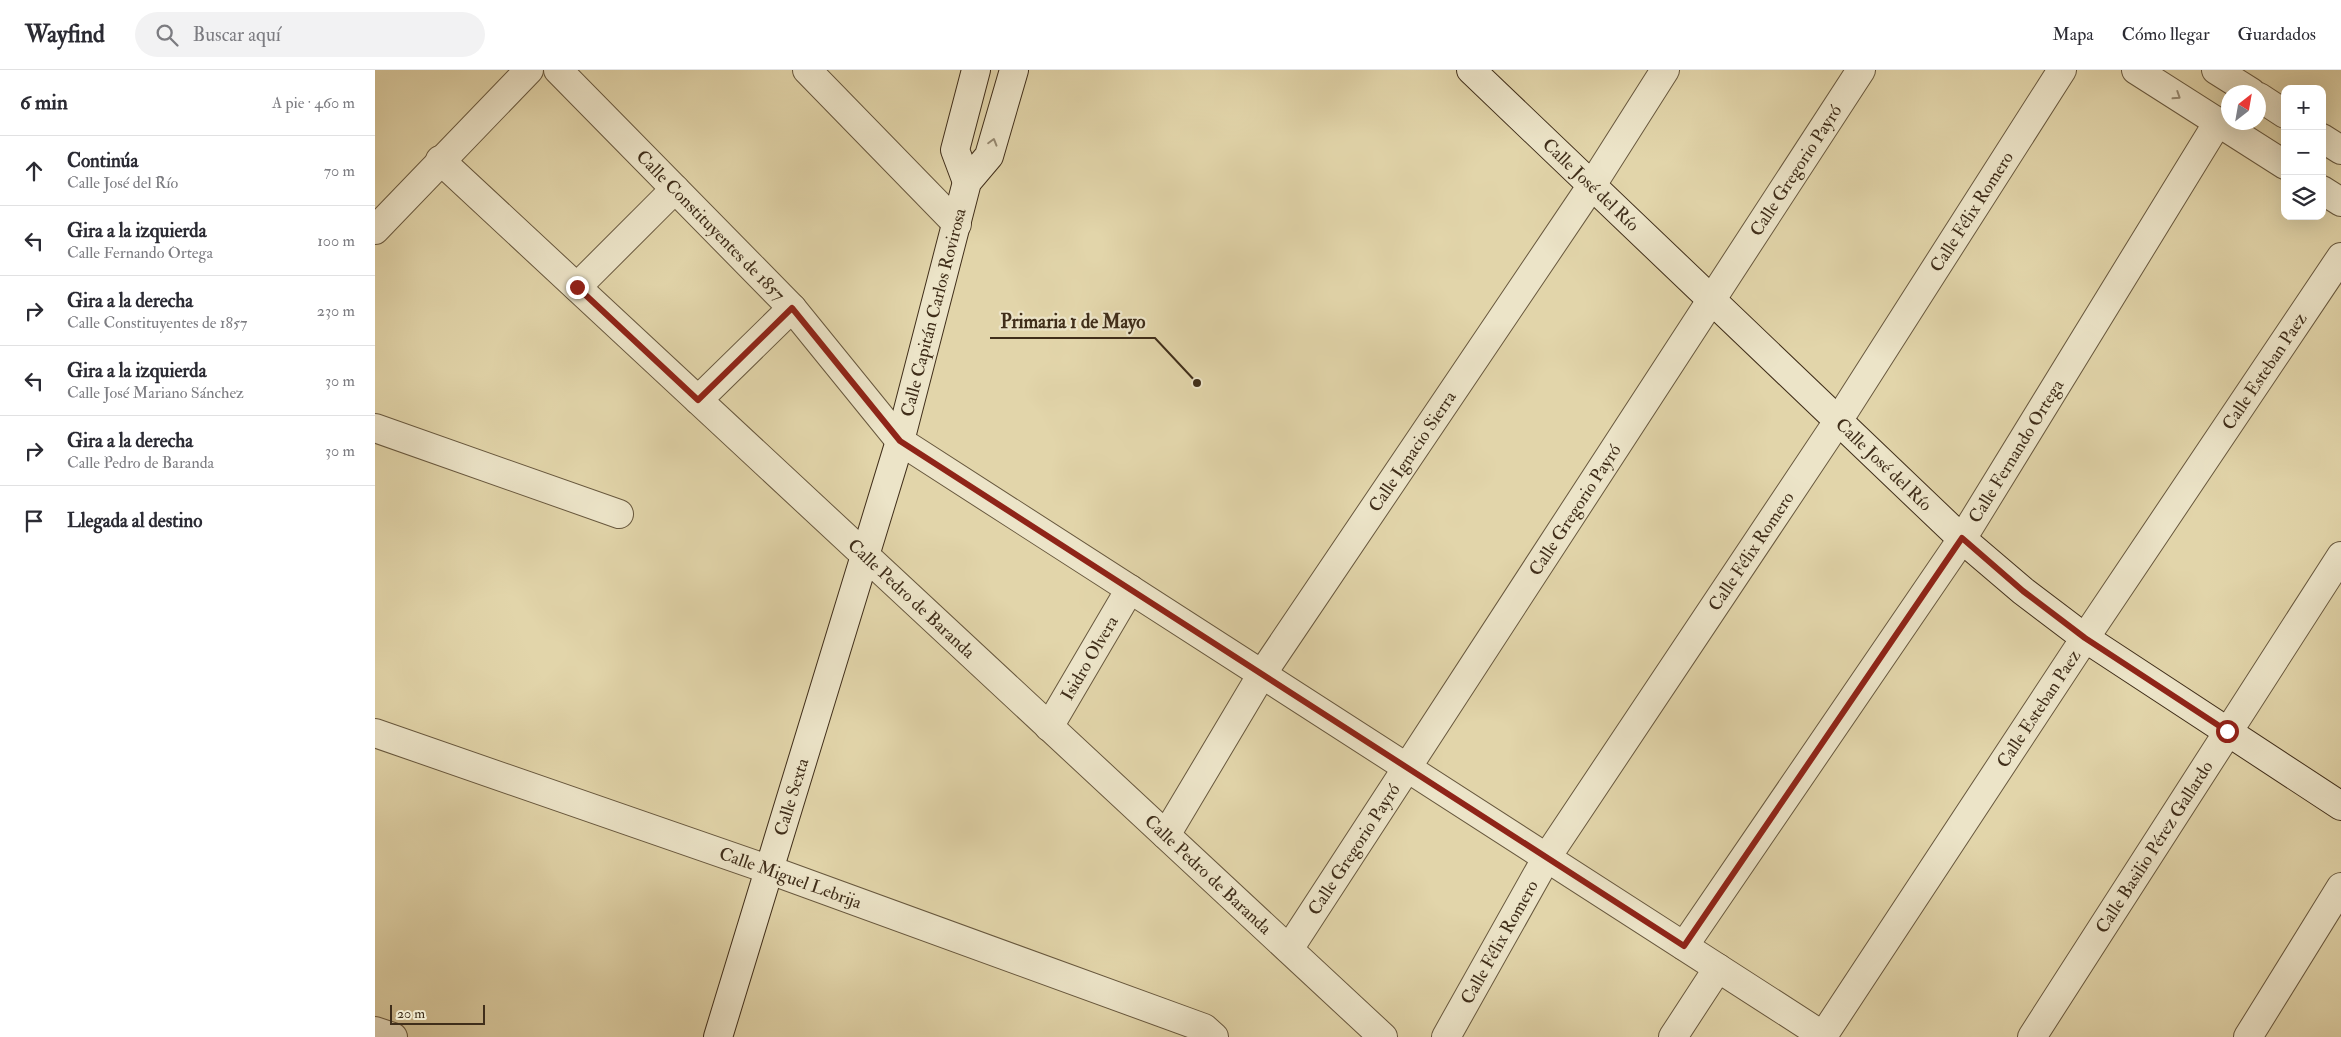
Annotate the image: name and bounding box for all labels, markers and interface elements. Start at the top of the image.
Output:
search box [135,12,485,57]
text: Wayfind [25,19,105,50]
icon: search [153,21,181,49]
text: Buscar aquí [193,23,281,47]
text: Mapa [2053,23,2094,46]
text: Cómo llegar [2122,23,2210,46]
text: Guardados [2238,23,2316,46]
north arrow [2221,85,2266,130]
map controls [2281,85,2326,220]
button: + [2281,85,2326,130]
text: 6 min [20,89,68,116]
one-way arrow [2172,90,2181,100]
text: A pie · 460 m [272,93,355,113]
street label: Calle Gregorio Payró [1745,100,1847,241]
button: − [2281,130,2326,175]
street label: Calle José del Río [1537,133,1644,237]
one-way arrow [987,138,997,147]
street label: Calle Constituyentes de 1857 [631,145,790,306]
street label: Calle Félix Romero [1925,147,2019,277]
text: Continúa [67,149,138,173]
icon: ahead [20,157,48,185]
text: 70 m [324,161,355,181]
text: Calle José del Río [67,173,178,193]
button: layers [2281,175,2326,220]
street label: Calle Capitán Carlos Rovirosa [896,205,972,419]
text: Gira a la izquierda [67,219,206,243]
icon: left [20,227,48,255]
text: 100 m [317,231,355,251]
text: Calle Fernando Ortega [67,243,213,263]
route end [566,276,589,299]
text: Gira a la derecha [67,289,193,313]
icon: right [20,297,48,325]
text: 230 m [317,301,355,321]
callout: Primaria 1 de Mayo [990,304,1155,338]
street label: Calle Esteban Paez [2217,308,2313,435]
text: Primaria 1 de Mayo [1001,310,1145,335]
text: Calle Constituyentes de 1857 [67,313,247,333]
text: Gira a la izquierda [67,359,206,383]
icon: left [20,367,48,395]
text: 30 m [325,371,355,391]
street label: Calle Fernando Ortega [1964,375,2070,527]
text: Calle José Mariano Sánchez [67,383,244,403]
street label: Calle Ignacio Sierra [1364,386,1462,517]
street label: Calle José del Río [1830,413,1937,517]
text: Gira a la derecha [67,429,193,453]
icon: right [20,437,48,465]
street label: Calle Gregorio Payró [1524,440,1627,580]
text: 30 m [325,441,355,461]
text: Calle Pedro de Baranda [67,453,214,473]
street label: Calle Félix Romero [1703,487,1800,616]
icon: arrive [20,507,48,535]
text: Llegada al destino [67,509,202,533]
street label: Calle Pedro de Baranda [843,534,980,664]
street label: Isidro Olvera [1056,611,1124,705]
street label: Calle Esteban Paez [1992,645,2086,772]
route start [2216,720,2239,743]
street label: Calle Sexta [769,755,815,839]
street label: Calle Basilio Pérez Gallardo [2091,756,2219,938]
street label: Calle Gregorio Payró [1303,779,1406,920]
street label: Calle Pedro de Baranda [1139,810,1277,940]
street label: Calle Miguel Lebrija [716,842,865,915]
street label: Calle Félix Romero [1456,876,1544,1008]
scale bar [390,1002,485,1025]
text: 20 m [397,1005,425,1022]

